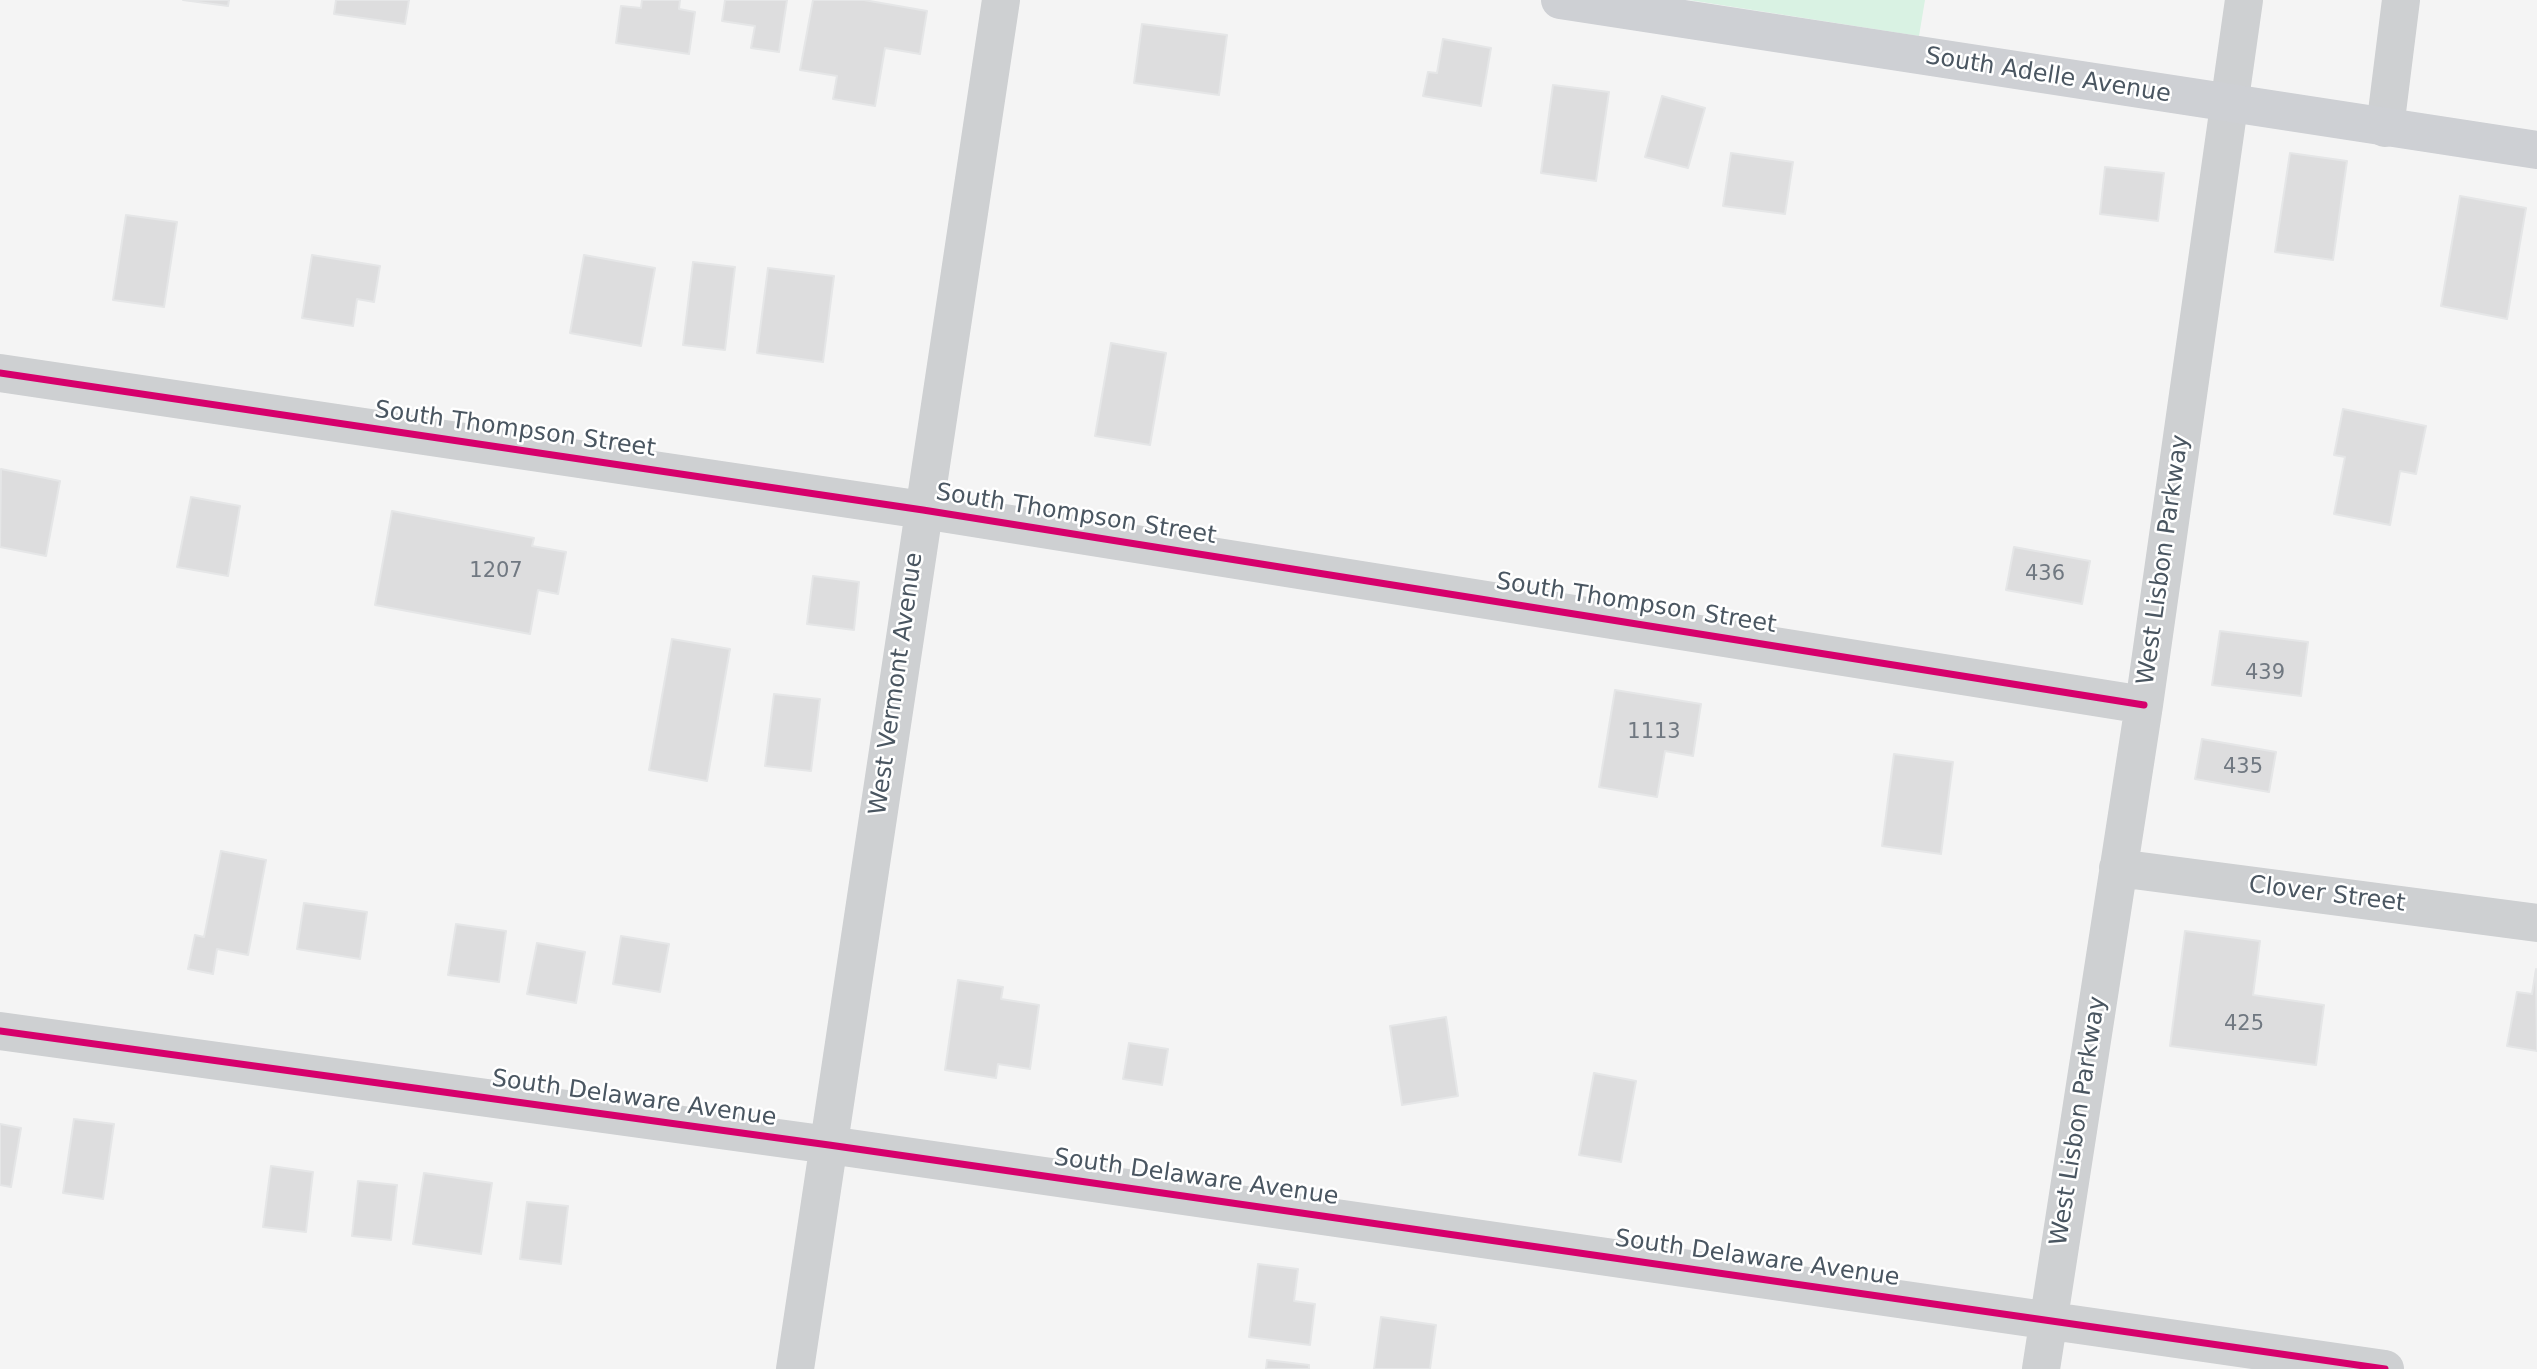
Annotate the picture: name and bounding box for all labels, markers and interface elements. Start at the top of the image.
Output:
street label: South Adelle Avenue [1923,42,2173,110]
street label: South Thompson Street [373,396,657,464]
street label: West Lisbon Parkway [2132,433,2196,687]
street label: South Thompson Street [934,479,1218,551]
street label: West Vermont Avenue [864,551,930,817]
house number: 1207 [469,559,523,585]
house number: 436 [2025,562,2065,588]
street label: South Thompson Street [1494,568,1778,640]
house number: 439 [2245,661,2285,687]
house number: 1113 [1627,720,1681,746]
house number: 435 [2223,755,2263,781]
street label: Clover Street [2247,871,2407,919]
street label: West Lisbon Parkway [2045,994,2113,1248]
house number: 425 [2224,1012,2264,1038]
street label: South Delaware Avenue [490,1065,778,1133]
street label: South Delaware Avenue [1052,1144,1340,1212]
street label: South Delaware Avenue [1613,1225,1901,1293]

